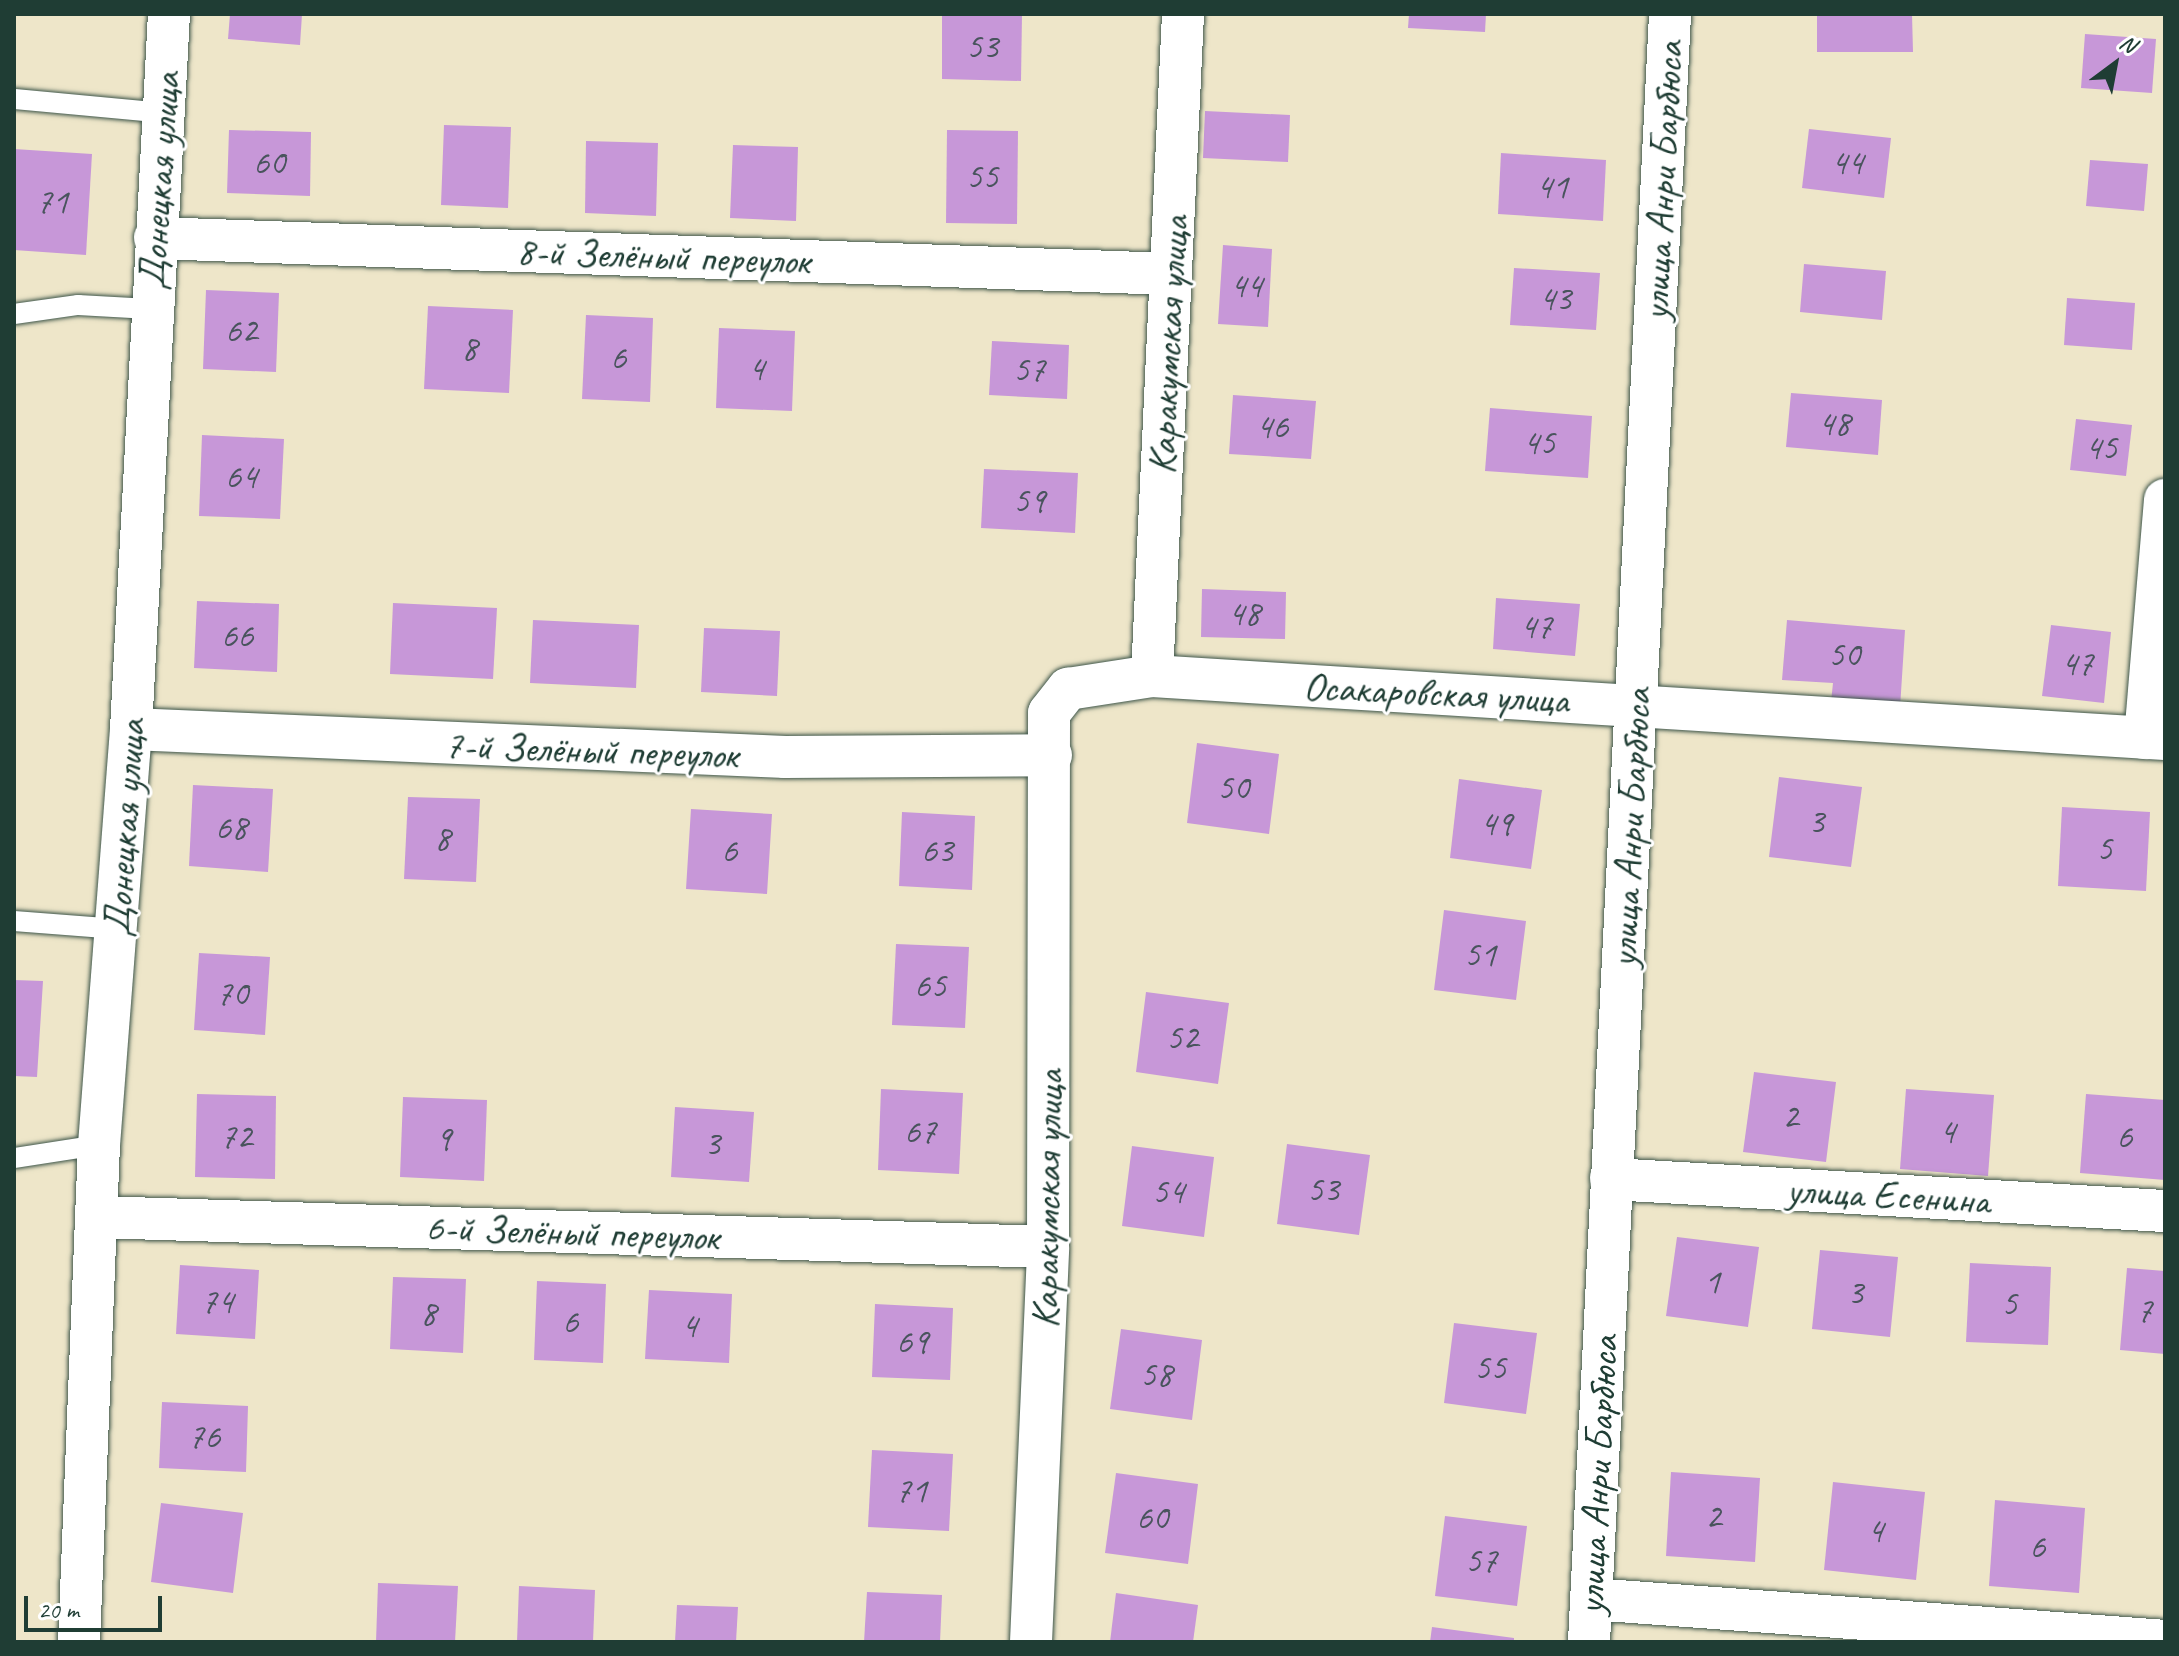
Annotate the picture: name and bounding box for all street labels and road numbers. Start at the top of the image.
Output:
street label: улица Анри Барбюса [1631,41,1693,321]
street label: Донецкая улица [127,70,191,292]
street label: Каракумская улица [1137,213,1199,477]
street label: 8-й Зелёный переулок [515,227,811,285]
street label: Осакаровская улица [1301,662,1571,724]
street label: улица Анри Барбюса [1599,688,1661,968]
street label: Донецкая улица [92,717,156,939]
street label: 7-й Зелёный переулок [443,721,739,779]
street label: Каракумская улица [1021,1068,1073,1330]
street label: улица Есенина [1786,1166,1990,1224]
street label: 6-й Зелёный переулок [424,1203,720,1261]
street label: улица Анри Барбюса [1566,1335,1628,1615]

